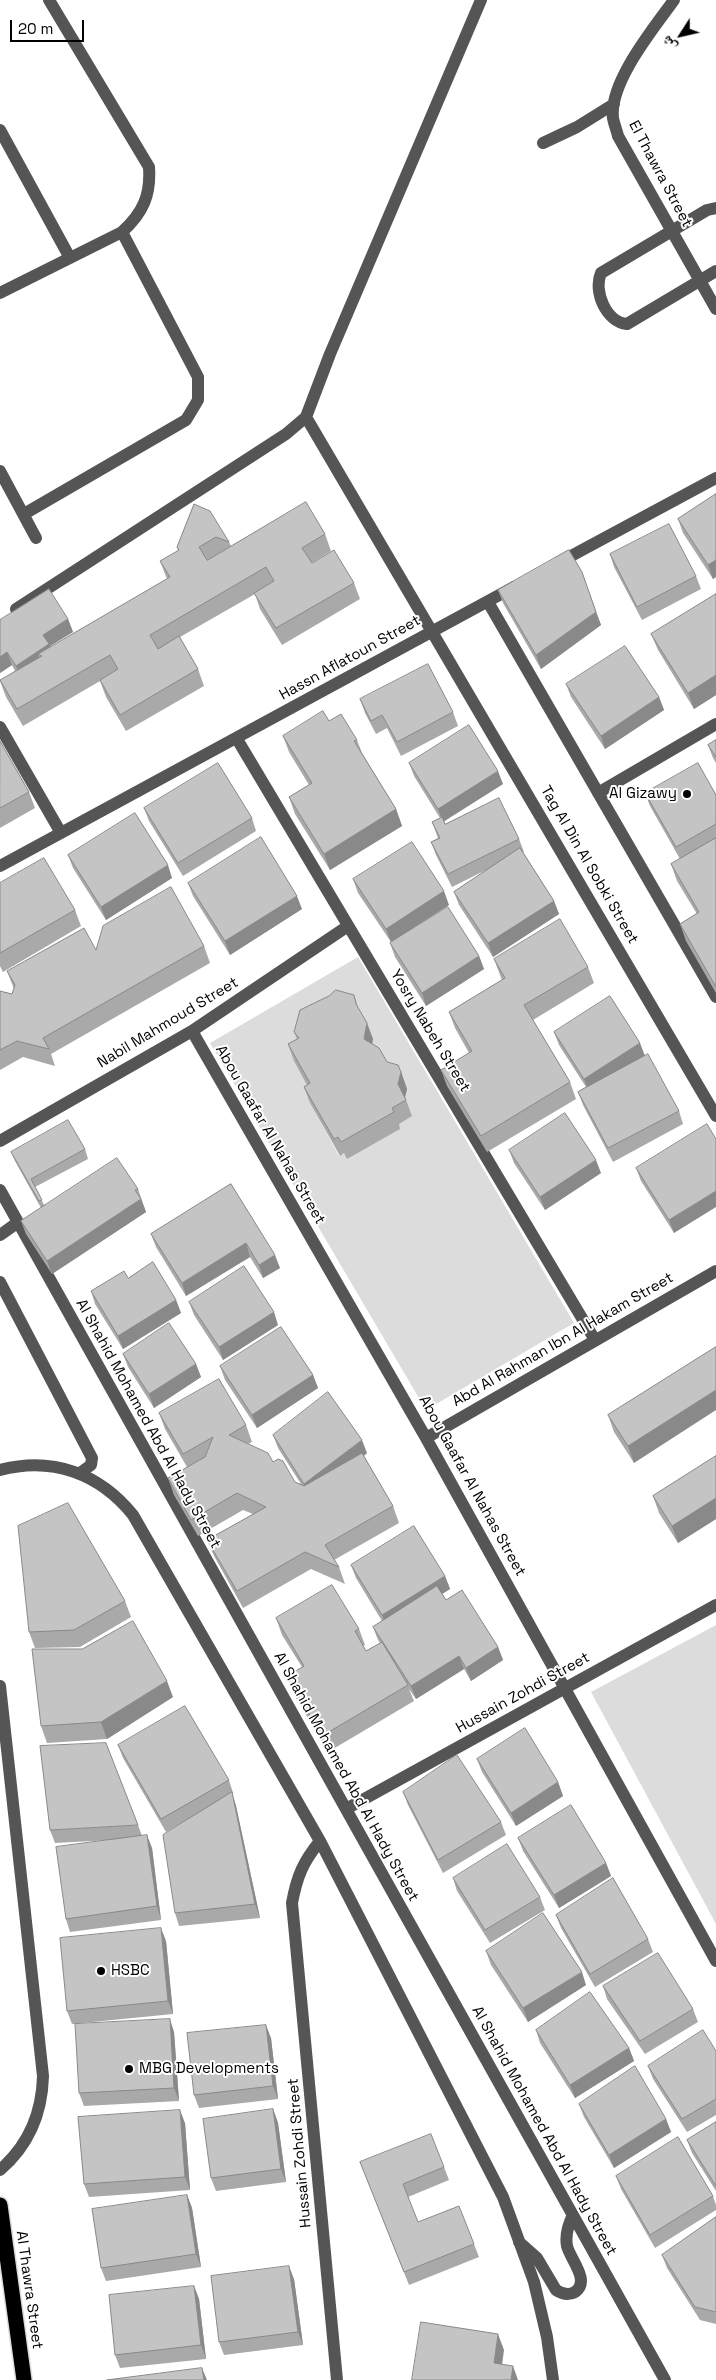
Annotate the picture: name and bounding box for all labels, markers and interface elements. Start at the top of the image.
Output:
scale bar [12,10,86,42]
north arrow [656,10,706,60]
text: 20 m [18,19,53,38]
text: ش [657,32,680,55]
street label: El Thawra Street [624,118,696,230]
street label: Hassn Aflatoun Street [276,612,424,704]
street label: Tag Al Din Al Sobki Street [536,783,642,947]
place label: Al Gizawy [609,785,677,803]
marker: Al Gizawy [681,788,693,800]
street label: Yosry Nabeh Street [386,966,474,1096]
street label: Nabil Mahmoud Street [94,974,242,1072]
street label: Abou Gaafar Al Nahas Street [211,1042,329,1228]
street label: Abd Al Rahman Ibn Al Hakam Street [449,1269,677,1411]
street label: Al Shahid Mohamed Abd Al Hady Street [72,1296,224,1552]
street label: Abou Gaafar Al Nahas Street [415,1393,529,1579]
street label: Al Shahid Mohamed Abd Al Hady Street [270,1649,422,1905]
street label: Hussain Zohdi Street [453,1649,593,1737]
place label: HSBC [111,1962,150,1980]
marker: HSBC [95,1965,107,1977]
street label: Al Shahid Mohamed Abd Al Hady Street [468,2003,620,2259]
place label: MBG Developments [139,2060,279,2078]
marker: MBG Developments [123,2063,135,2075]
street label: Hussain Zohdi Street [284,2077,316,2229]
street label: Al Thawra Street [12,2230,46,2350]

